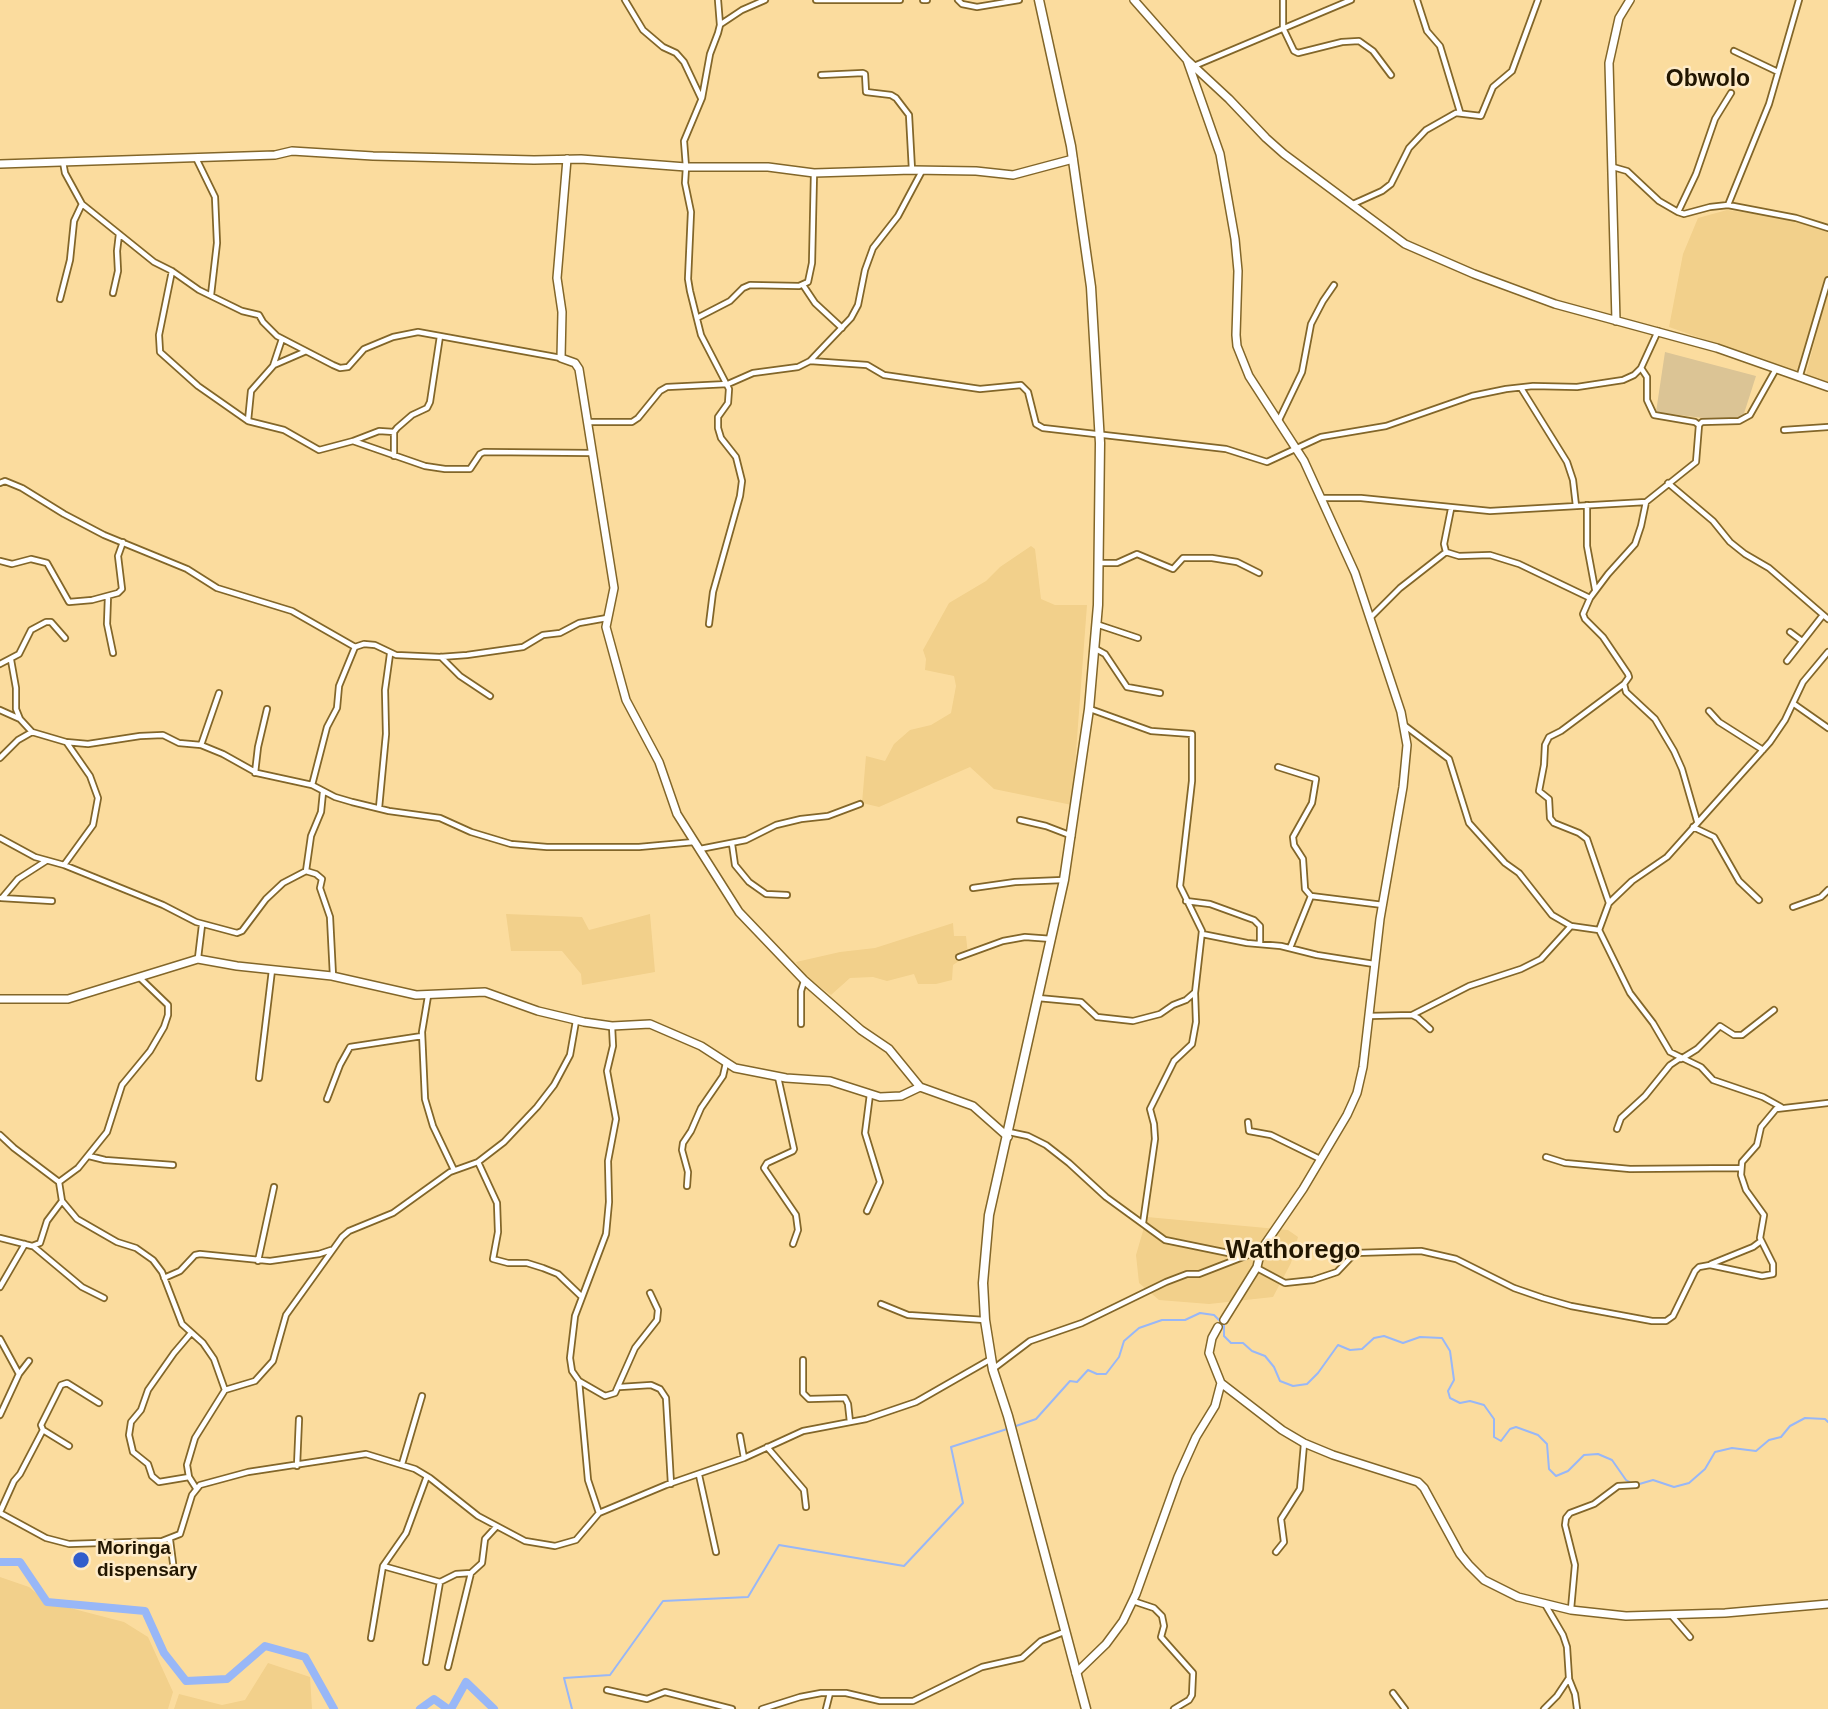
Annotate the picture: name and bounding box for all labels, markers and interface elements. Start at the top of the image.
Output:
district label: Obwolo [1666,66,1750,94]
district label: Wathorego [1226,1235,1360,1267]
place label: Moringa dispensary [97,1538,197,1582]
marker: Moringa dispensary [71,1550,91,1570]

